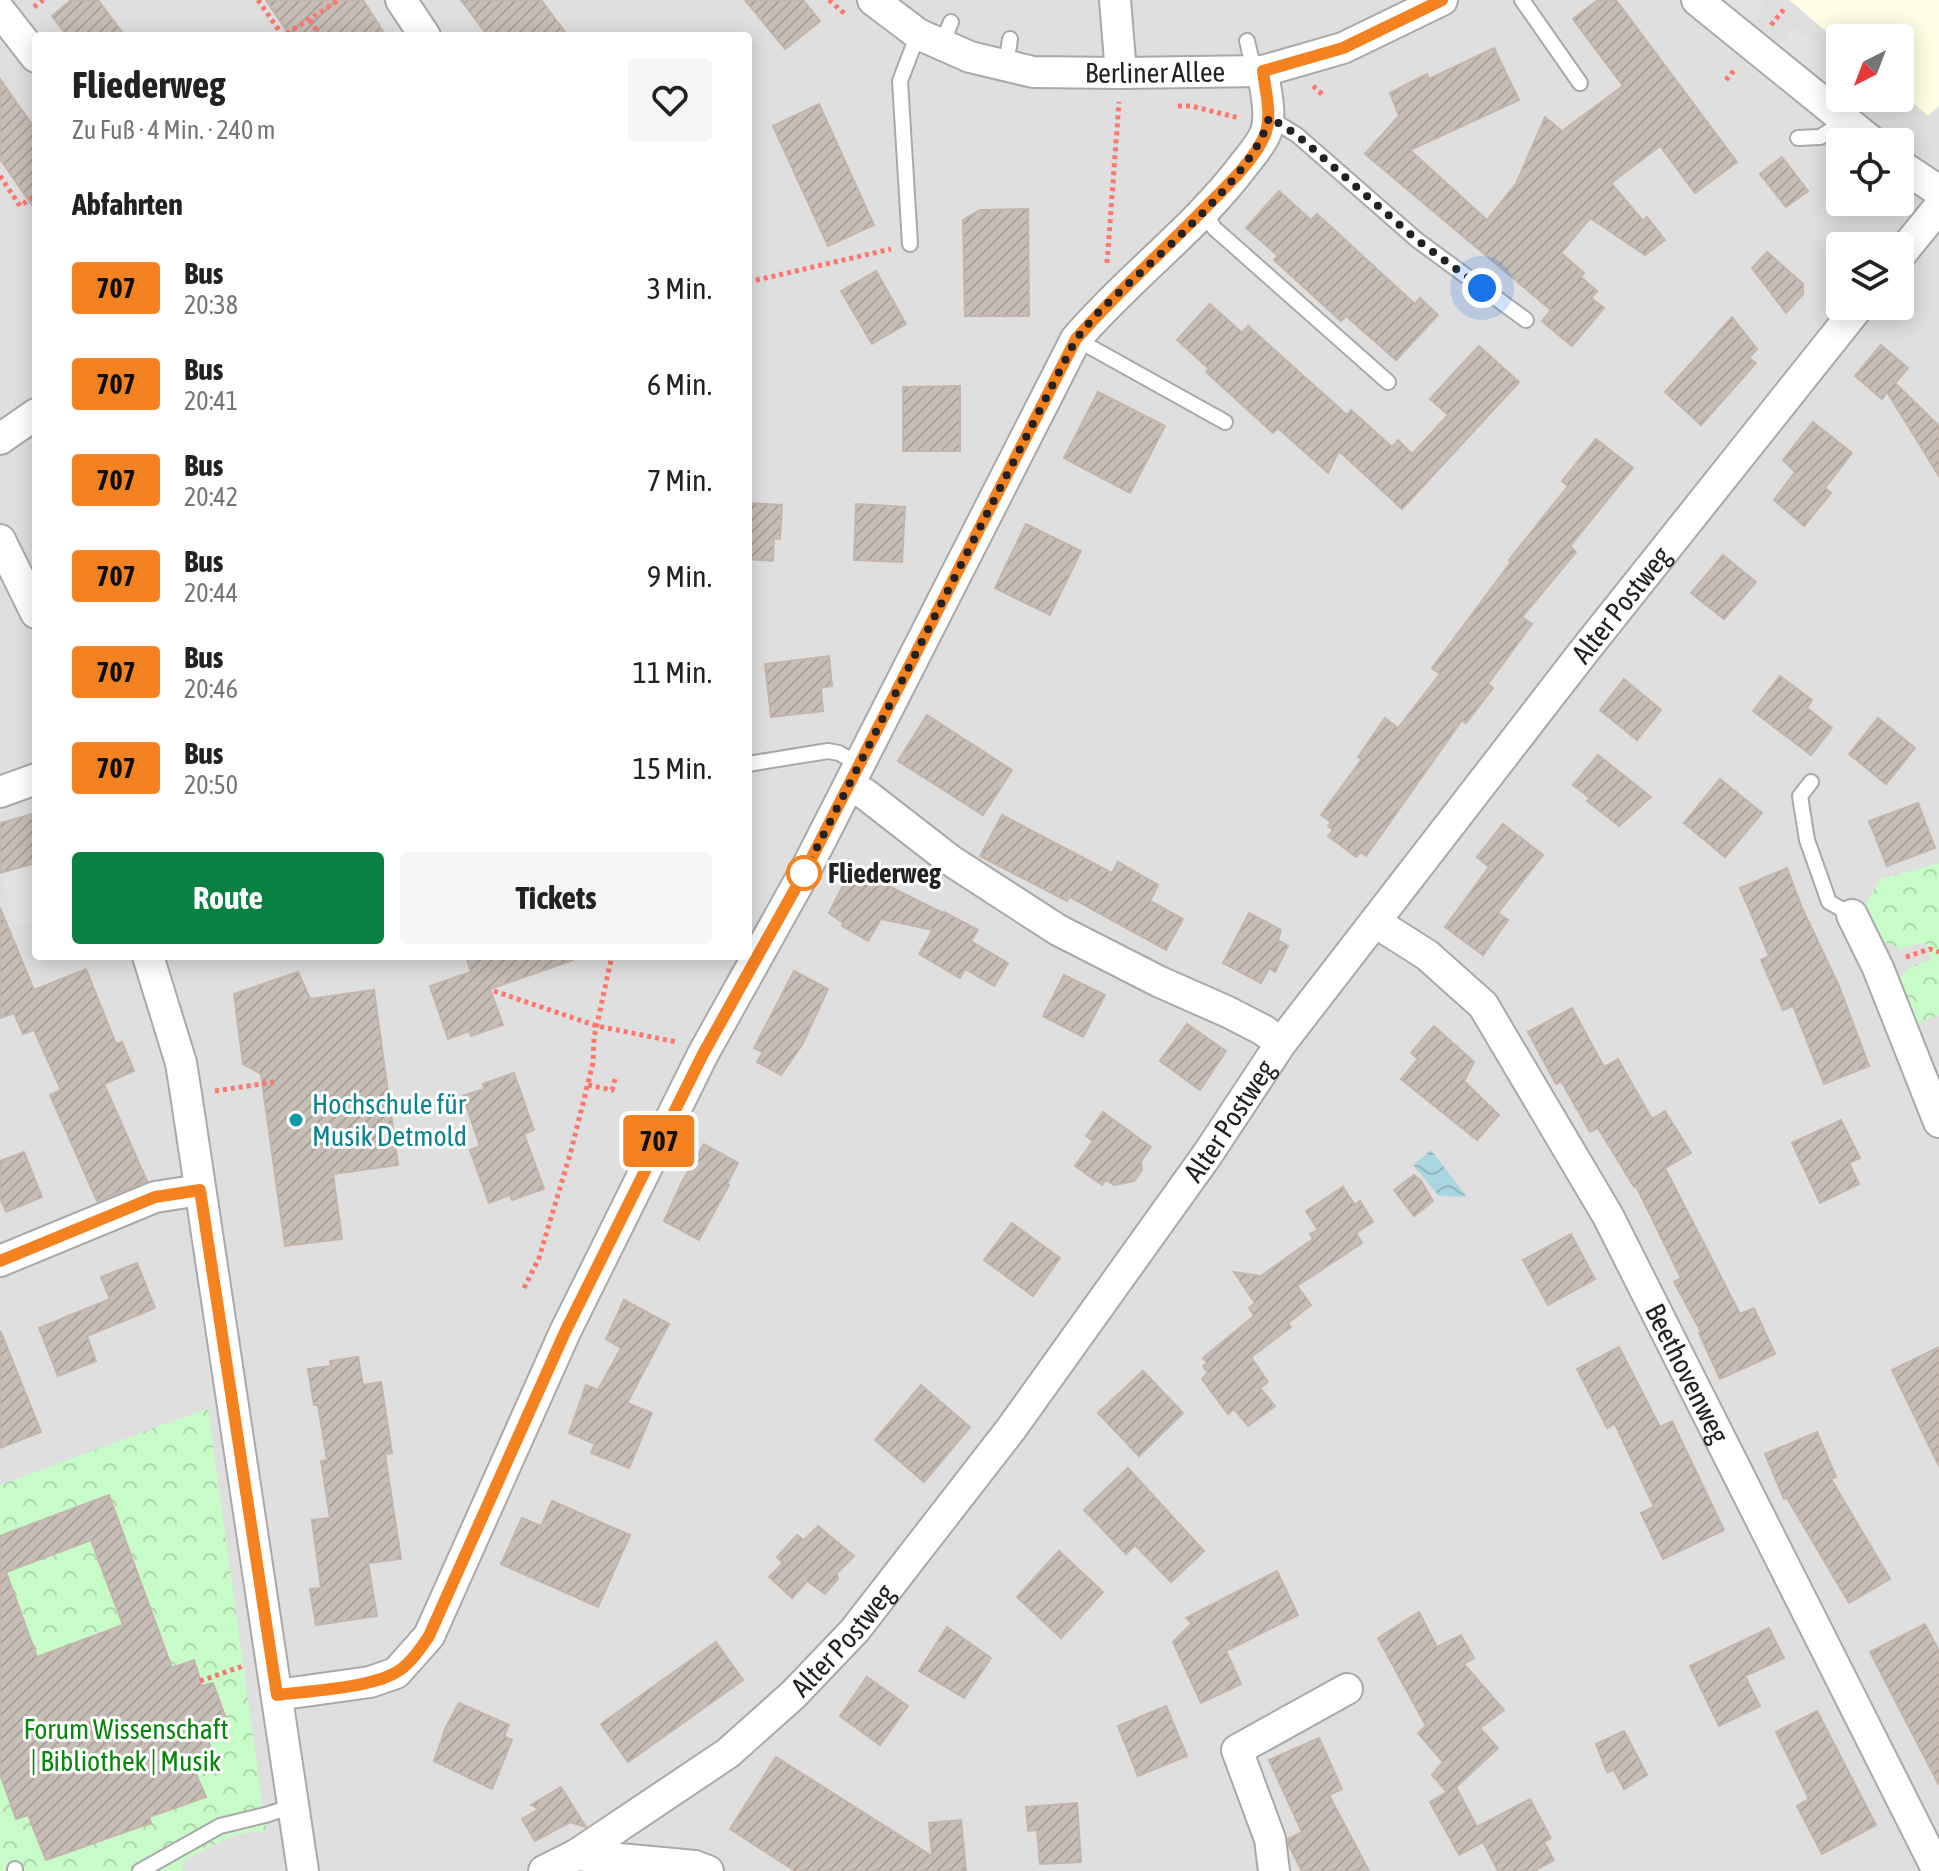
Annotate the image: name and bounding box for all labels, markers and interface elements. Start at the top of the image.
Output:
north arrow [1826,24,1914,112]
map controls [1826,24,1914,320]
street label: Berliner Allee [1085,56,1225,89]
button: heart [628,58,712,142]
text: Fliederweg [72,63,226,106]
text: Zu Fuß · 4 Min. · 240 m [72,115,276,145]
button: locate [1826,128,1914,216]
text: Abfahrten [72,187,183,221]
button: layers [1826,232,1914,320]
text: Bus [184,256,223,290]
your location [1462,268,1502,308]
text: 3 Min. [647,271,712,305]
text: 707 [96,272,136,304]
text: 20:38 [184,290,238,320]
text: Bus [184,352,223,386]
text: 6 Min. [647,367,712,401]
text: 707 [96,368,136,400]
text: 20:41 [184,386,238,416]
text: Bus [184,448,223,482]
text: 7 Min. [647,463,712,497]
text: 707 [96,464,136,496]
text: 20:42 [184,482,238,512]
street label: Alter Postweg [1565,540,1677,669]
text: Bus [184,544,223,578]
text: 9 Min. [647,559,712,593]
text: 707 [96,560,136,592]
text: 20:44 [184,578,238,608]
text: Bus [184,640,223,674]
text: 11 Min. [633,655,712,689]
text: 707 [96,656,136,688]
text: 20:46 [184,674,238,704]
text: Bus [184,736,223,770]
text: 15 Min. [633,751,712,785]
text: 707 [96,752,136,784]
text: 20:50 [184,770,238,800]
button: Route [72,852,384,944]
button: Tickets [400,852,712,944]
marker: Fliederweg [787,856,821,890]
place label: Fliederweg [828,857,942,889]
street label: Alter Postweg [1177,1054,1281,1188]
place label: Hochschule für Musik Detmold [312,1088,467,1152]
marker: Hochschule für Musik Detmold [287,1111,305,1129]
line badge: 707 [613,1115,705,1167]
text: 707 [639,1125,679,1157]
street label: Beethovenweg [1639,1298,1736,1448]
street label: Alter Postweg [784,1578,901,1703]
park label: Forum Wissenschaft | Bibliothek | Musik [23,1713,229,1777]

